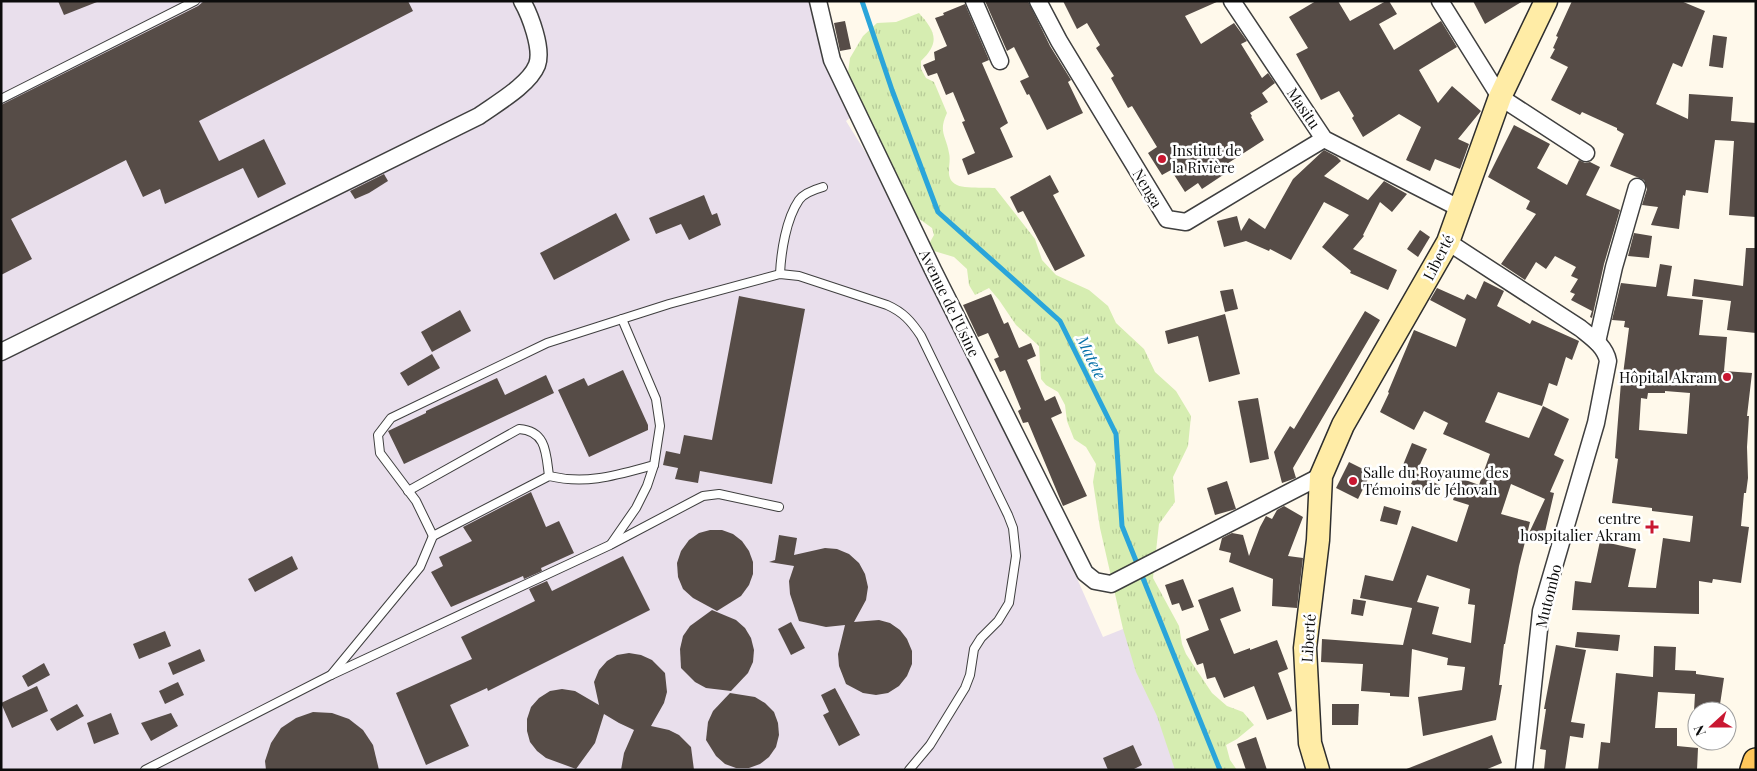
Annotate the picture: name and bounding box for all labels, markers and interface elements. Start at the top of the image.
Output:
street label: Masitu [1283,84,1325,133]
place label: Institut de la Rivière [1172,140,1242,177]
marker: Institut de la Rivière [1156,153,1168,165]
street label: Nenga [1129,165,1168,212]
street label: Liberté [1418,231,1458,283]
street label: Avenue de l'Usine [915,245,985,360]
water label: Matete [1072,331,1112,383]
place label: Hôpital Akram [1619,367,1718,387]
marker: Hôpital Akram [1721,371,1733,383]
place label: Salle du Royaume des Témoins de Jéhovah [1363,462,1509,499]
marker: Salle du Royaume des Témoins de Jéhovah [1347,475,1359,487]
place label: centre hospitalier Akram [1520,508,1642,545]
marker: centre hospitalier Akram [1645,520,1659,534]
street label: Mutombo [1530,562,1566,630]
street label: Liberté [1296,613,1320,663]
north arrow [1687,701,1737,751]
text: N [1689,723,1710,739]

